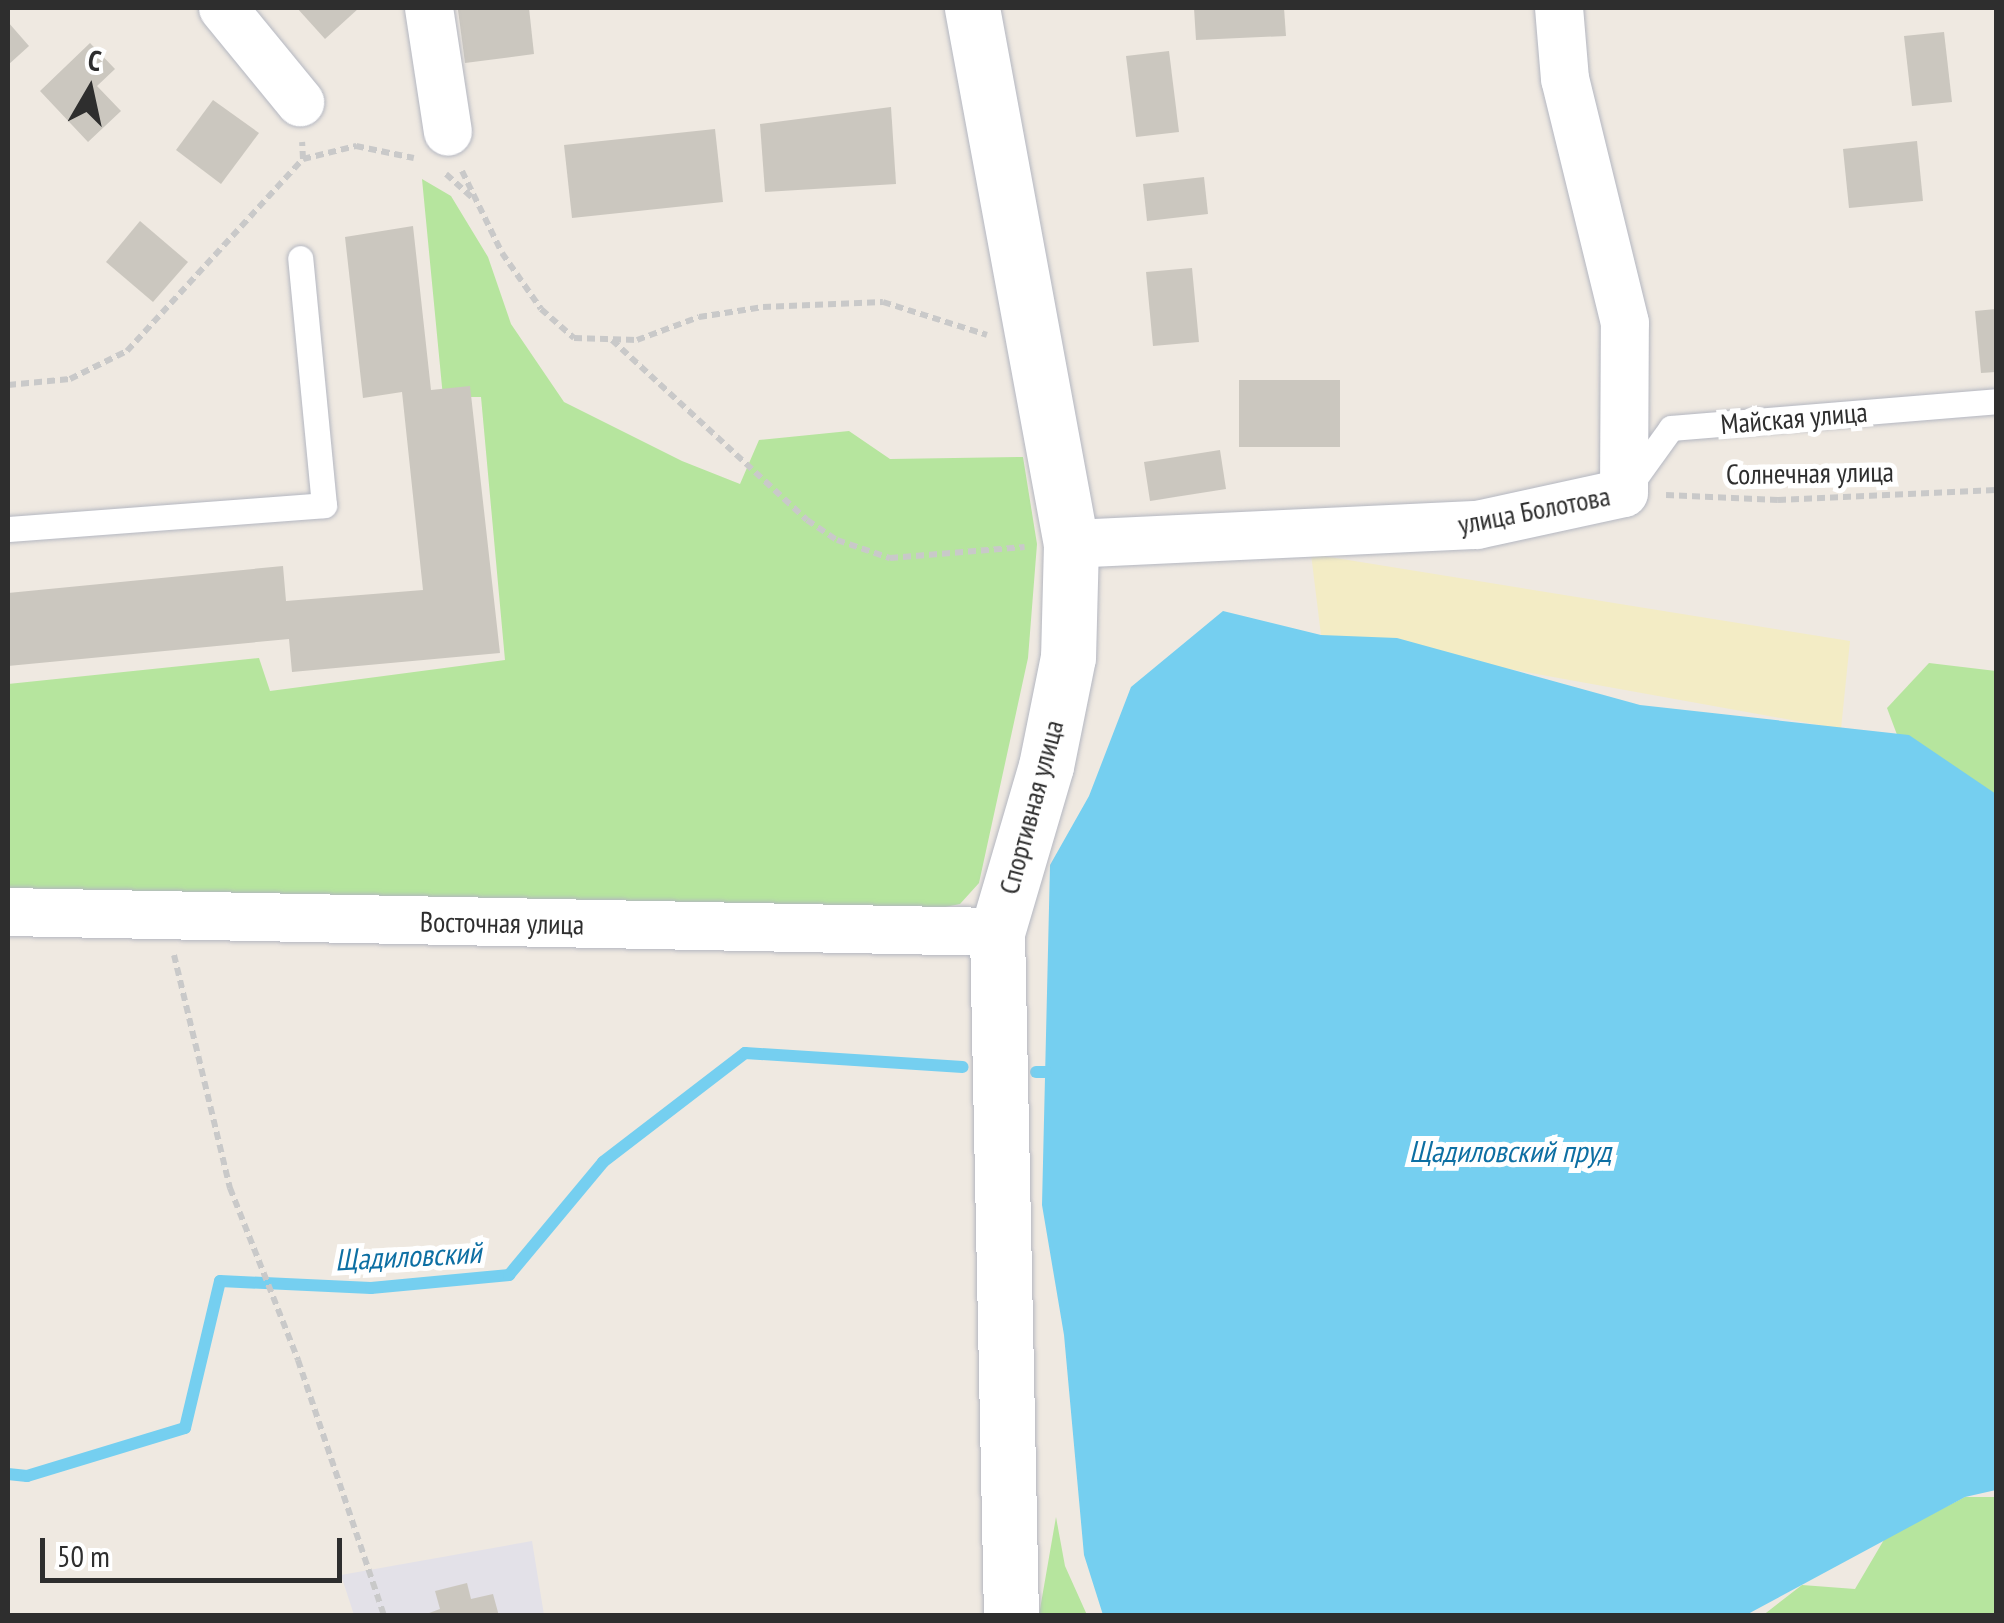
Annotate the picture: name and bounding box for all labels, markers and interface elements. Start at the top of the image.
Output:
north arrow [40,40,140,140]
text: С [86,41,104,79]
street label: Майская улица [1719,395,1869,441]
street label: Солнечная улица [1726,455,1894,491]
street label: улица Болотова [1455,479,1613,541]
street label: Спортивная улица [992,716,1070,898]
street label: Восточная улица [420,905,584,941]
water label: Щадиловский пруд [1409,1133,1611,1169]
water label: Щадиловский [334,1234,482,1278]
scale bar [45,1518,348,1580]
text: 50 m [57,1536,110,1575]

